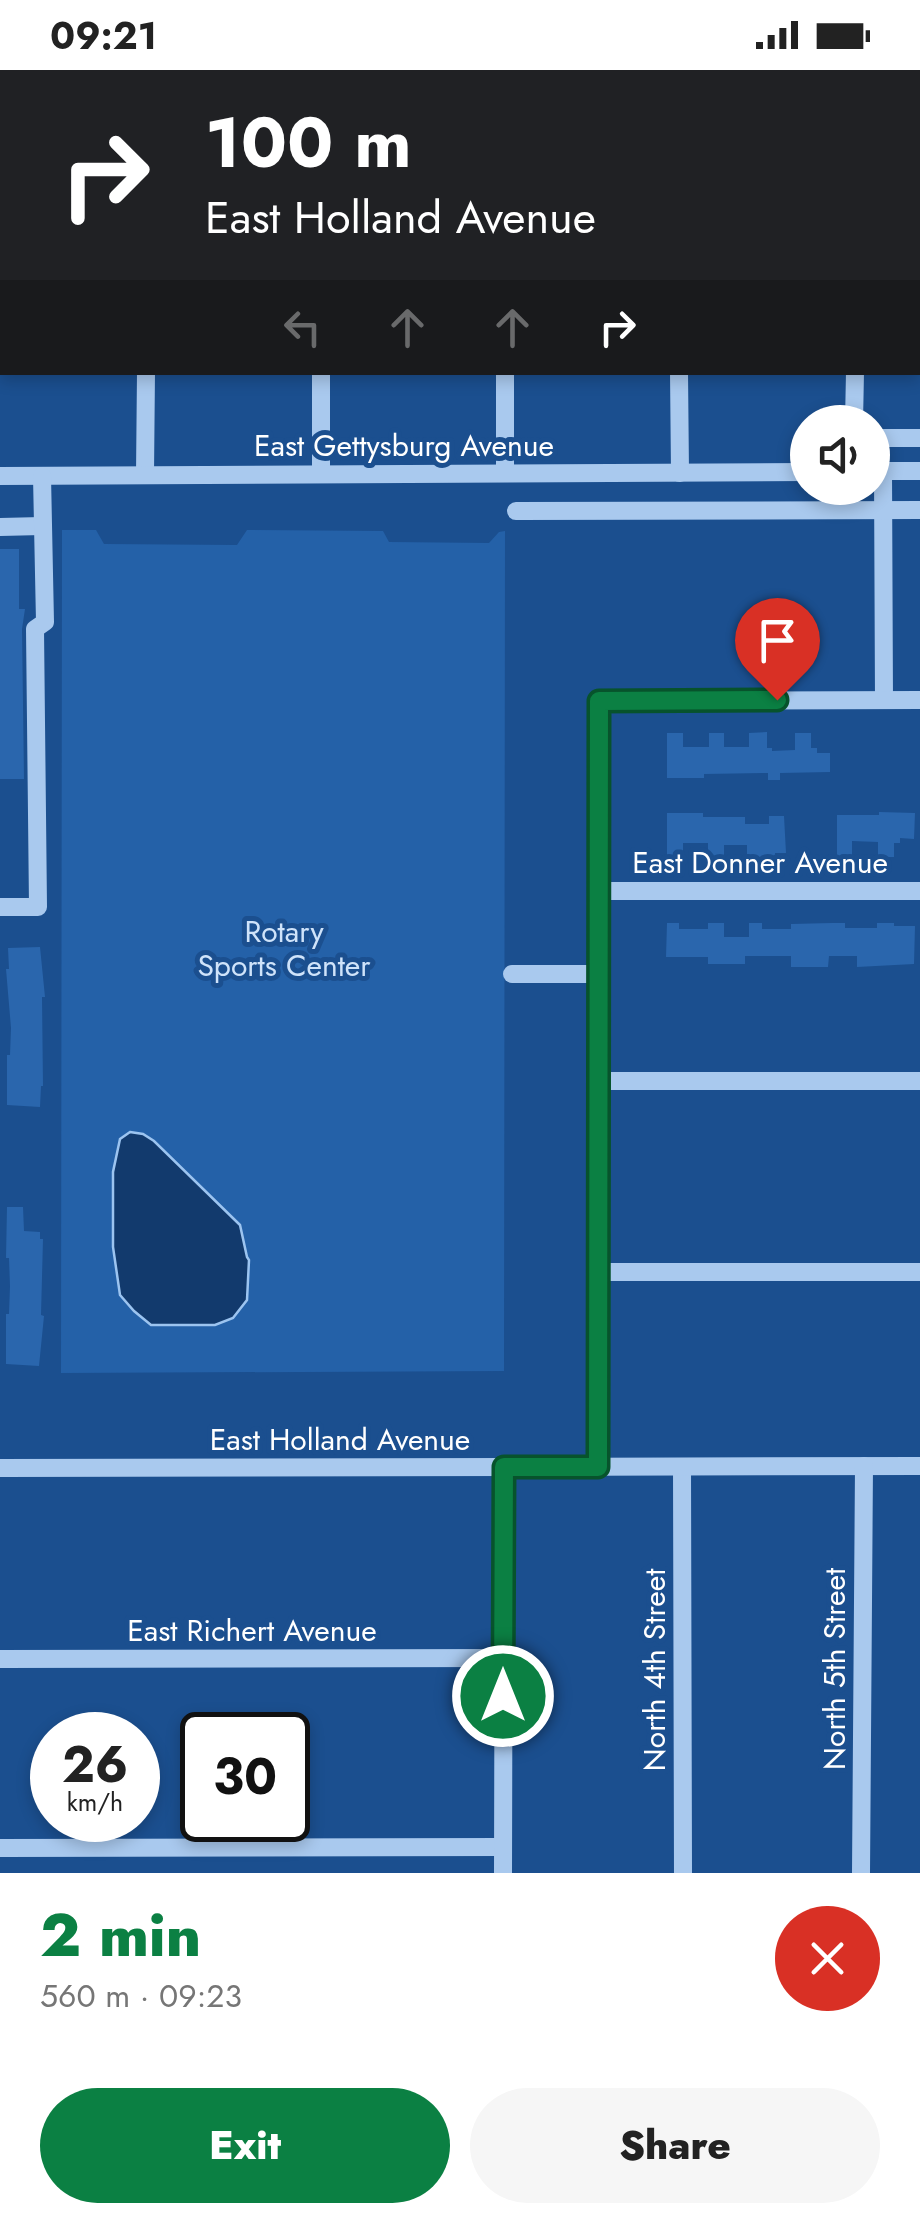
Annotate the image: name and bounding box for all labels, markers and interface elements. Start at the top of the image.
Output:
text: 09:21 [50,8,157,63]
text: 100 m [205,92,412,193]
icon: right [40,110,170,240]
text: East Holland Avenue [205,185,596,250]
icon: left [275,300,330,355]
icon: ahead [380,300,435,355]
icon: ahead [485,300,540,355]
icon: right [590,300,645,355]
map controls [790,405,890,505]
button: sound [790,405,890,505]
street label: East Gettysburg Avenue [254,424,554,467]
pin [735,598,820,701]
icon: arrive [750,613,805,668]
street label: East Donner Avenue [632,841,888,884]
park label: Rotary Sports Center [197,910,371,987]
street label: East Holland Avenue [210,1418,470,1461]
street label: North 5th Street [813,1567,856,1770]
street label: North 4th Street [633,1568,676,1771]
street label: East Richert Avenue [127,1609,377,1652]
position arrow [451,1644,555,1748]
speed limit sign: 30 [180,1712,310,1842]
text: 26 [62,1728,128,1801]
text: km/h [67,1784,123,1820]
text: 2 min [40,1892,201,1979]
button: close [775,1906,880,2011]
text: 560 m · 09:23 [40,1973,242,2019]
button: Exit [40,2088,450,2203]
button: Share [470,2088,880,2203]

